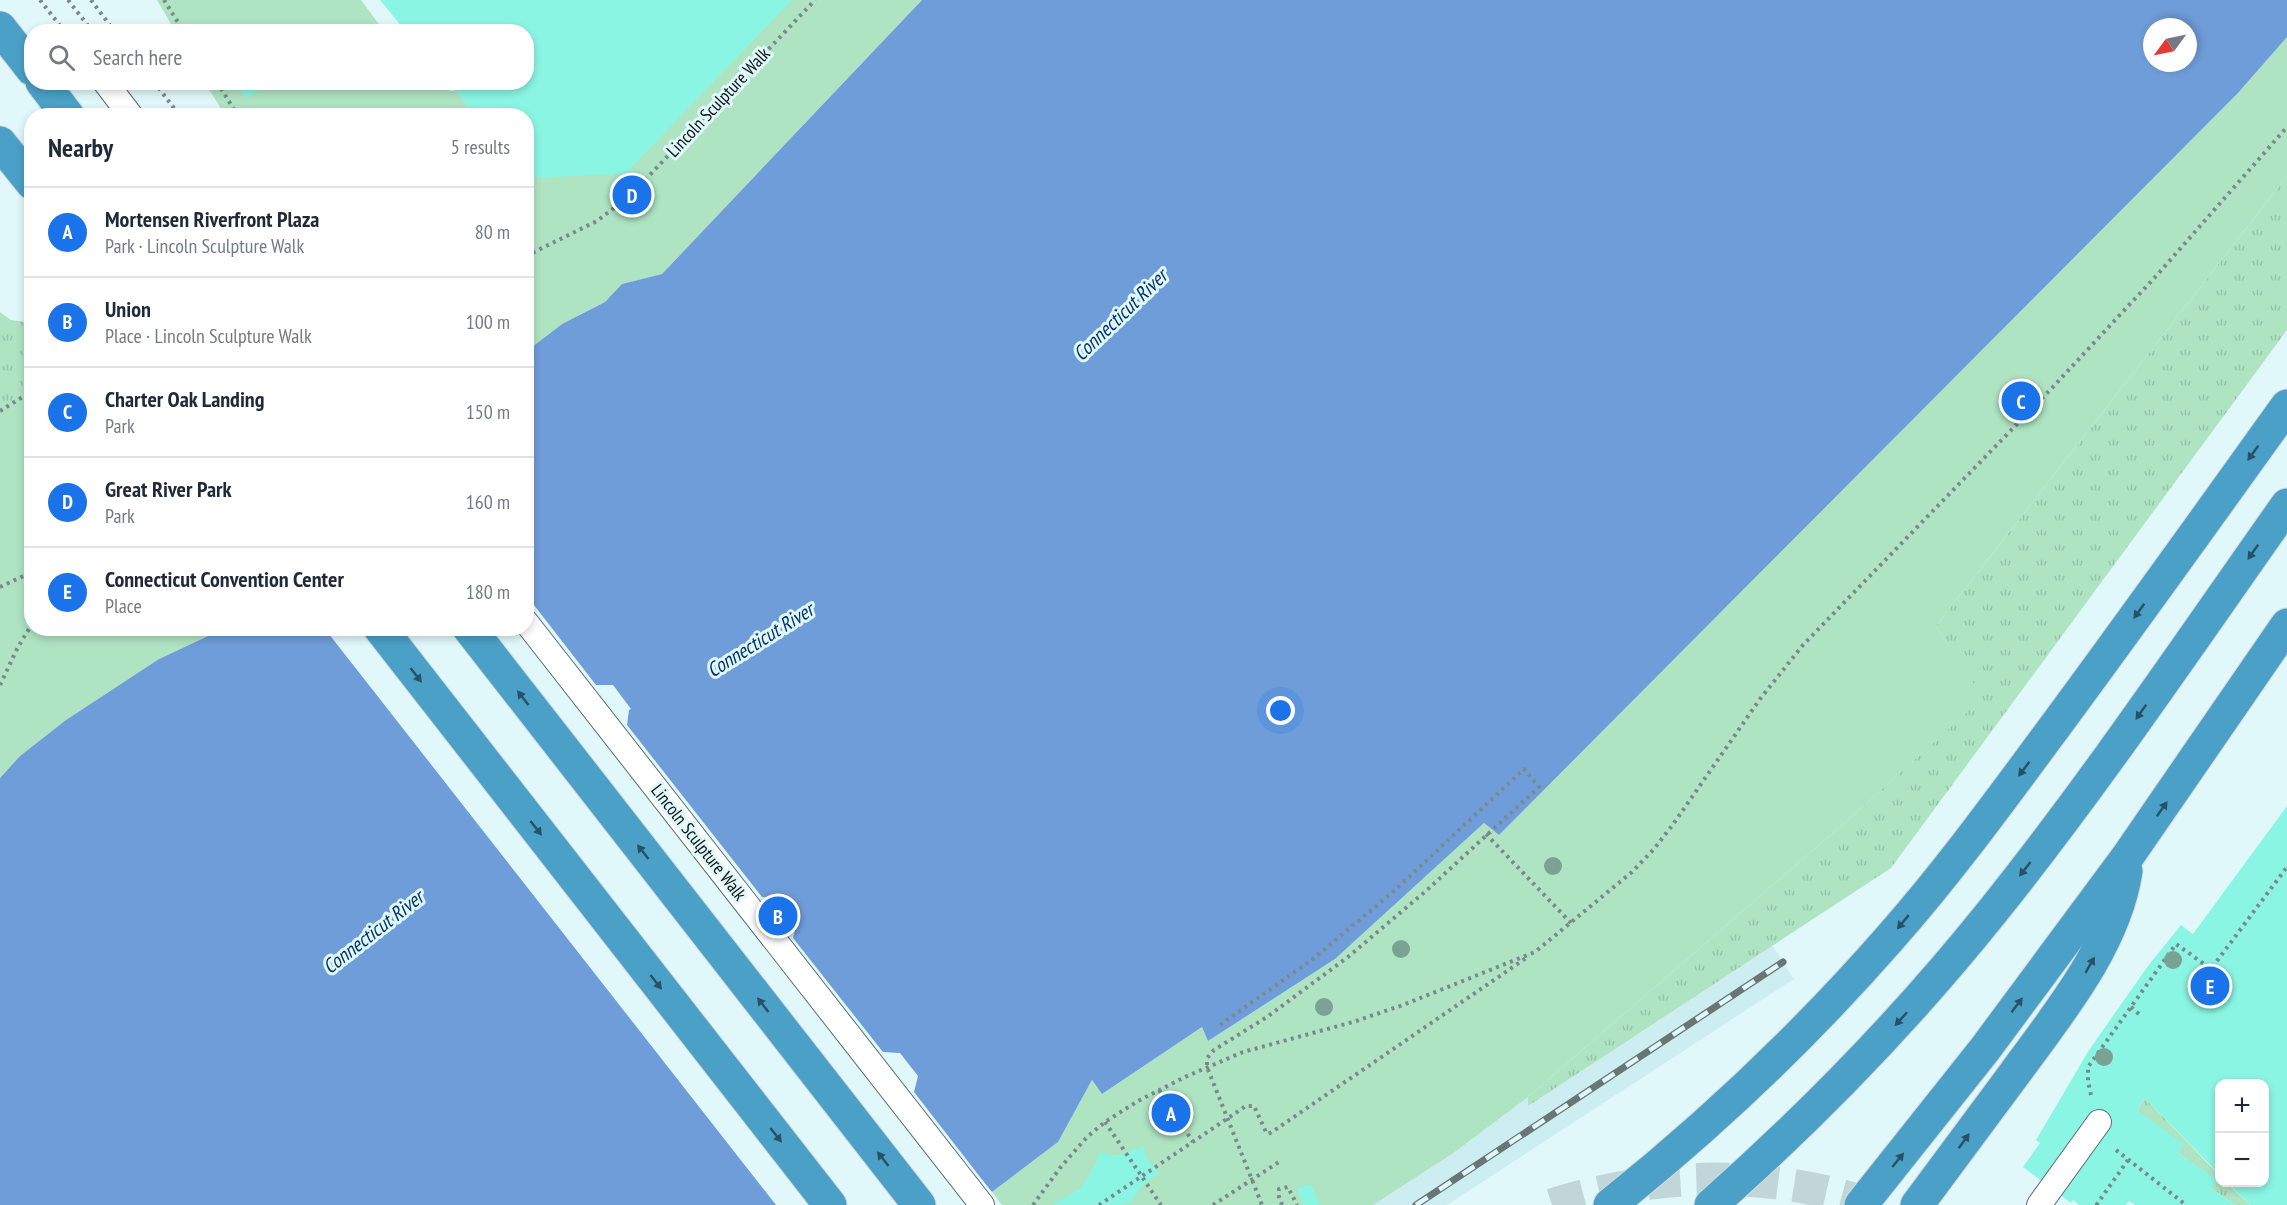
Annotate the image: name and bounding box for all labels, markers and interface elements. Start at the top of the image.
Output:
north arrow [2143,18,2197,72]
search box [24,24,534,90]
icon: search [45,41,78,74]
street label: Lincoln Sculpture Walk [661,42,775,162]
text: Search here [93,43,182,71]
text: Nearby [48,131,113,164]
text: 5 results [451,134,510,160]
pin: D [612,172,652,218]
text: Mortensen Riverfront Plaza [105,205,319,233]
text: A [62,219,73,245]
text: 80 m [475,219,510,245]
text: Park · Lincoln Sculpture Walk [105,233,304,259]
water label: Connecticut River [1068,262,1174,366]
text: Union [105,295,151,323]
text: B [63,309,72,335]
text: 100 m [466,309,510,335]
text: Place · Lincoln Sculpture Walk [105,323,312,349]
pin: C [2002,378,2040,424]
text: Charter Oak Landing [105,385,264,413]
text: C [63,399,72,425]
text: 150 m [466,399,510,425]
text: Park [105,413,135,439]
one-way arrow [2247,445,2259,461]
text: Great River Park [105,475,232,503]
text: D [62,489,73,515]
text: 160 m [466,489,510,515]
text: Park [105,503,135,529]
one-way arrow [2247,544,2259,560]
text: Connecticut Convention Center [105,565,344,593]
text: E [63,579,72,605]
text: 180 m [466,579,510,605]
text: Place [105,593,142,619]
water label: Connecticut River [702,596,820,683]
one-way arrow [2133,603,2145,619]
one-way arrow [409,667,421,682]
one-way arrow [517,690,530,706]
your location [1266,696,1295,725]
one-way arrow [2135,703,2147,719]
one-way arrow [2018,761,2030,776]
street label: Lincoln Sculpture Walk [646,779,752,905]
one-way arrow [2156,801,2168,817]
one-way arrow [529,820,542,836]
one-way arrow [638,844,650,859]
one-way arrow [2020,861,2032,876]
water label: Connecticut River [317,883,431,979]
pin: B [758,894,798,938]
one-way arrow [1897,914,1910,930]
one-way arrow [2084,957,2095,973]
pin: E [2190,964,2230,1008]
one-way arrow [649,974,662,990]
one-way arrow [758,998,770,1013]
one-way arrow [2011,998,2023,1013]
one-way arrow [1895,1011,1908,1026]
map controls [2215,1079,2269,1187]
button: + [2215,1079,2269,1133]
pin: A [1152,1090,1190,1136]
one-way arrow [770,1128,782,1143]
button: − [2215,1133,2269,1187]
one-way arrow [1958,1134,1970,1149]
one-way arrow [877,1151,890,1167]
one-way arrow [1892,1152,1905,1168]

